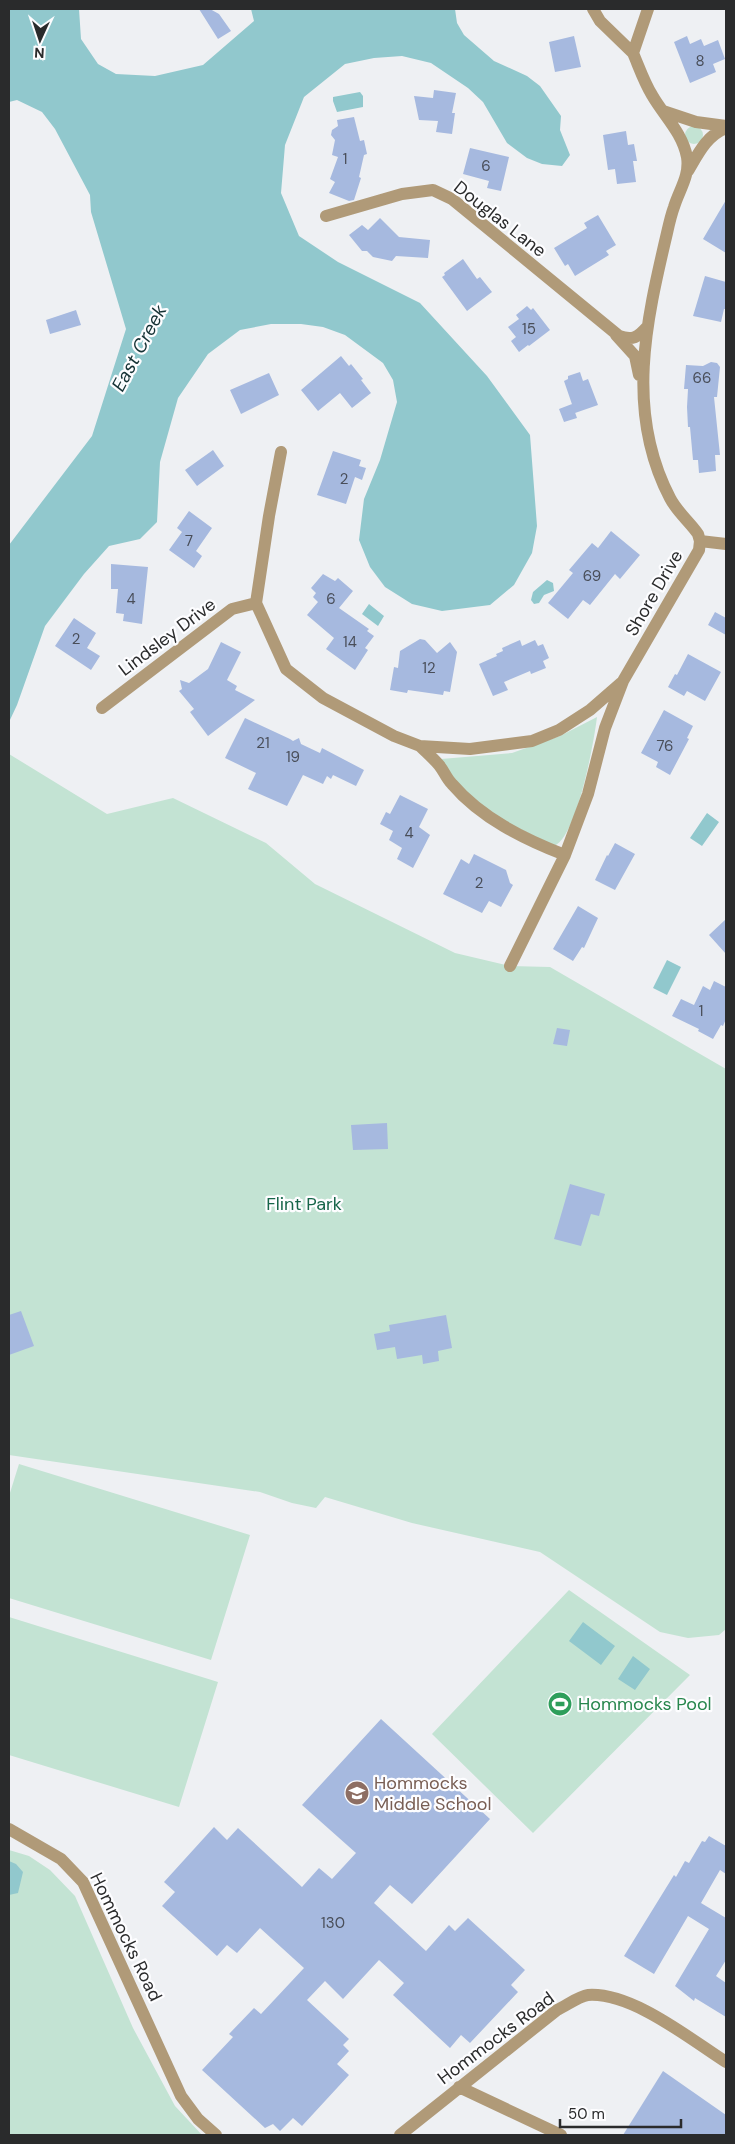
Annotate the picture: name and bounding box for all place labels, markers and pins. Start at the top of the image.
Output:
sports icon: Hommocks Pool [547,1691,573,1717]
place label: Hommocks Pool [578,1692,712,1716]
place label: Hommocks Middle School [374,1771,492,1816]
school or university icon: Hommocks Middle School [344,1780,370,1806]

